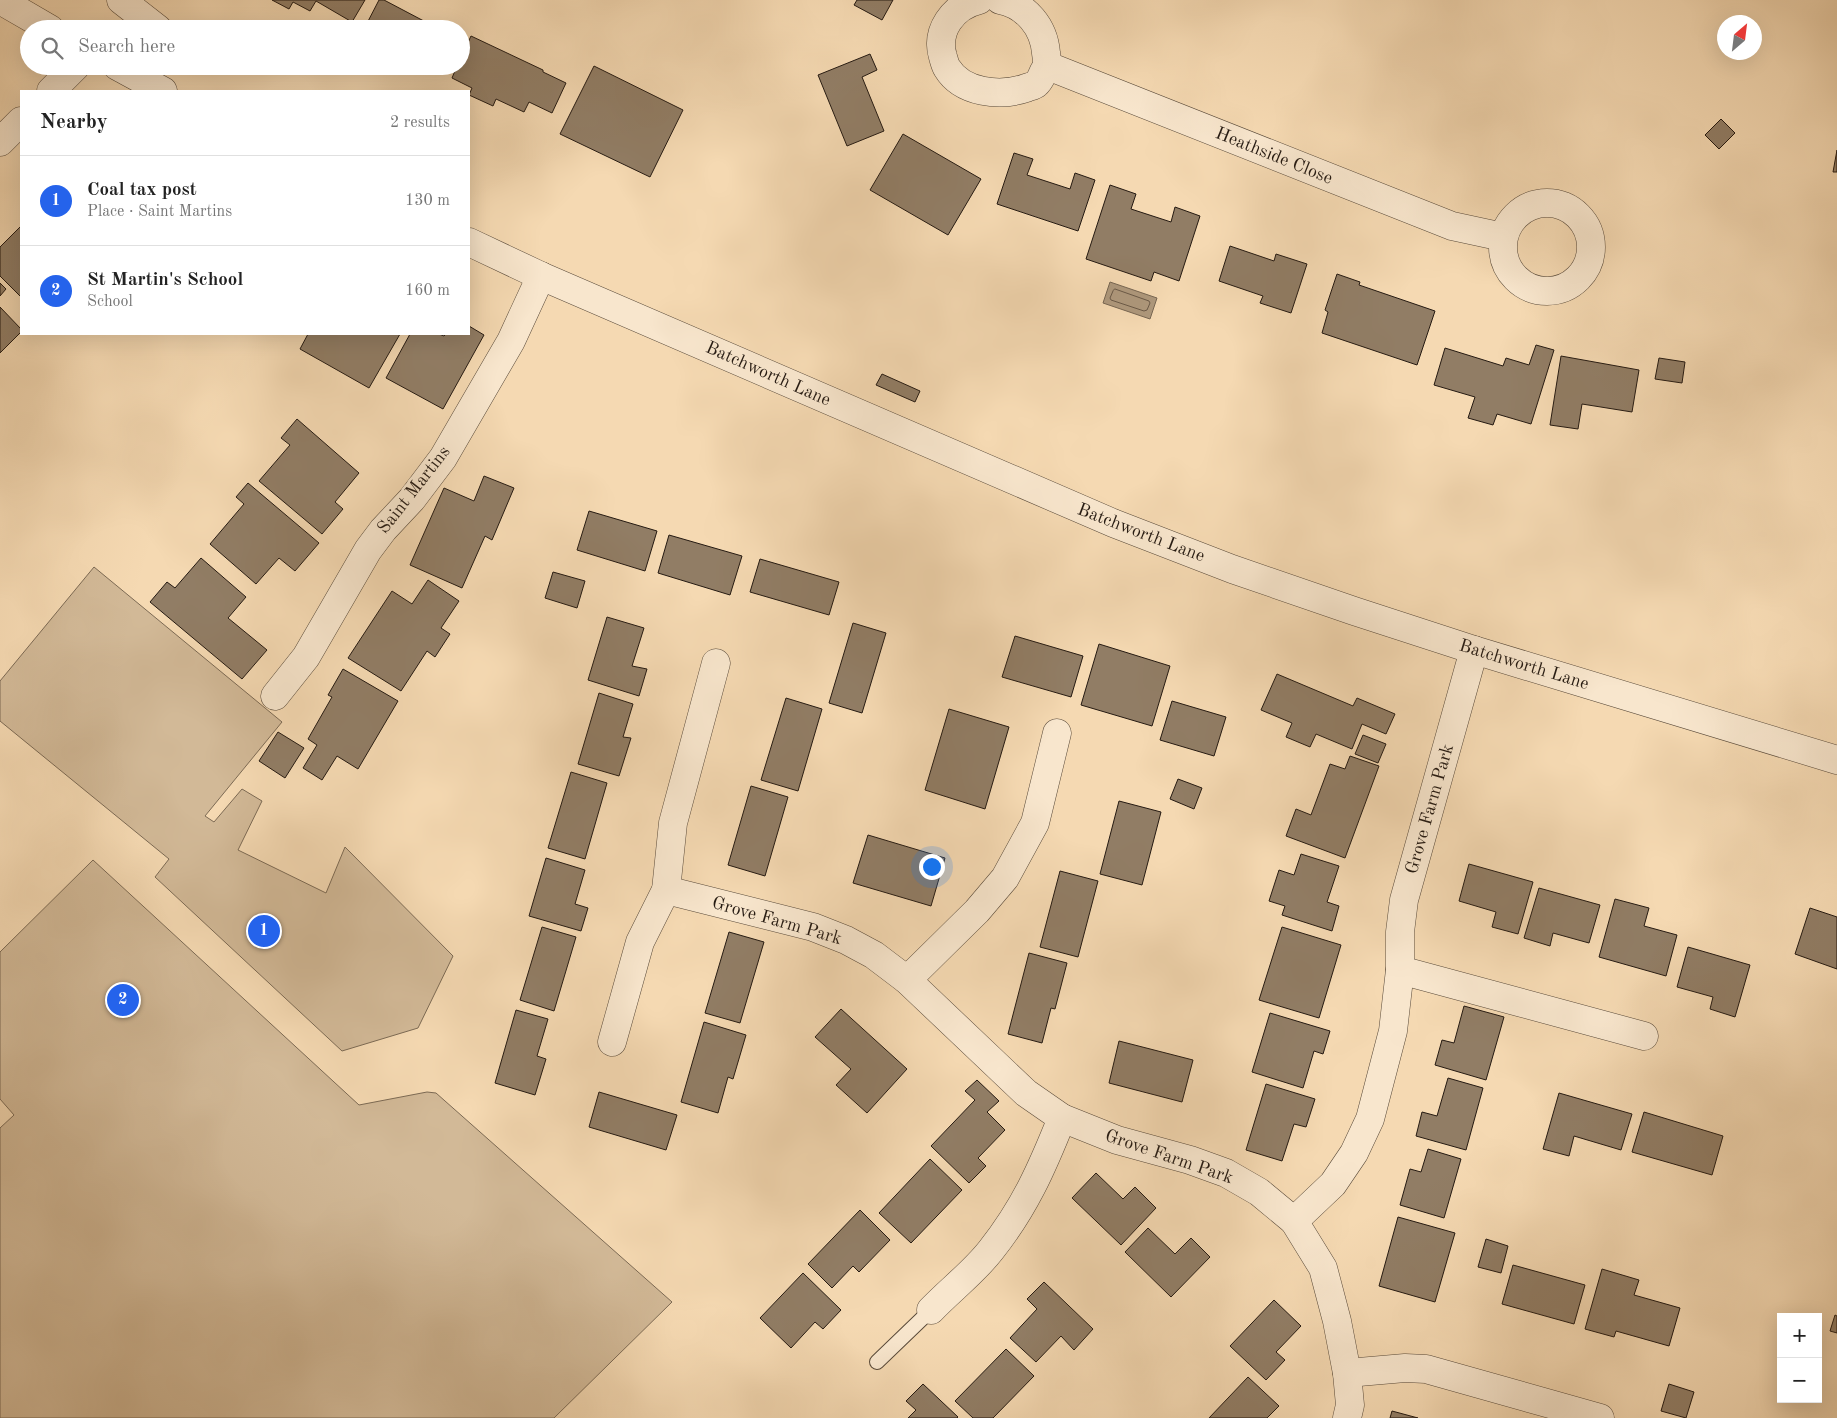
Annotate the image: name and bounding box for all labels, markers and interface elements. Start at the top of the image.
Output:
north arrow [1717,15,1762,60]
search box [20,20,470,75]
icon: search [38,34,66,62]
text: Search here [78,38,175,57]
text: Nearby [40,112,108,133]
text: 2 results [390,115,450,131]
street label: Heathside Close [1213,124,1335,188]
text: Coal tax post [87,181,197,200]
text: 1 [51,193,61,209]
text: 130 m [405,193,450,209]
text: Place · Saint Martins [87,204,232,220]
text: St Martin's School [87,271,243,290]
text: 2 [51,283,61,299]
text: 160 m [405,283,450,299]
text: School [87,294,133,310]
street label: Batchworth Lane [703,338,833,410]
street label: Saint Martins [374,443,454,537]
street label: Batchworth Lane [1075,500,1207,566]
street label: Batchworth Lane [1457,637,1591,693]
street label: Grove Farm Park [1403,742,1457,876]
your location [919,854,945,880]
street label: Grove Farm Park [710,894,844,948]
pin: 1 [248,912,280,950]
pin: 2 [107,981,139,1019]
street label: Grove Farm Park [1103,1127,1235,1187]
map controls [1777,1313,1822,1403]
button: + [1777,1313,1822,1358]
button: − [1777,1358,1822,1403]

